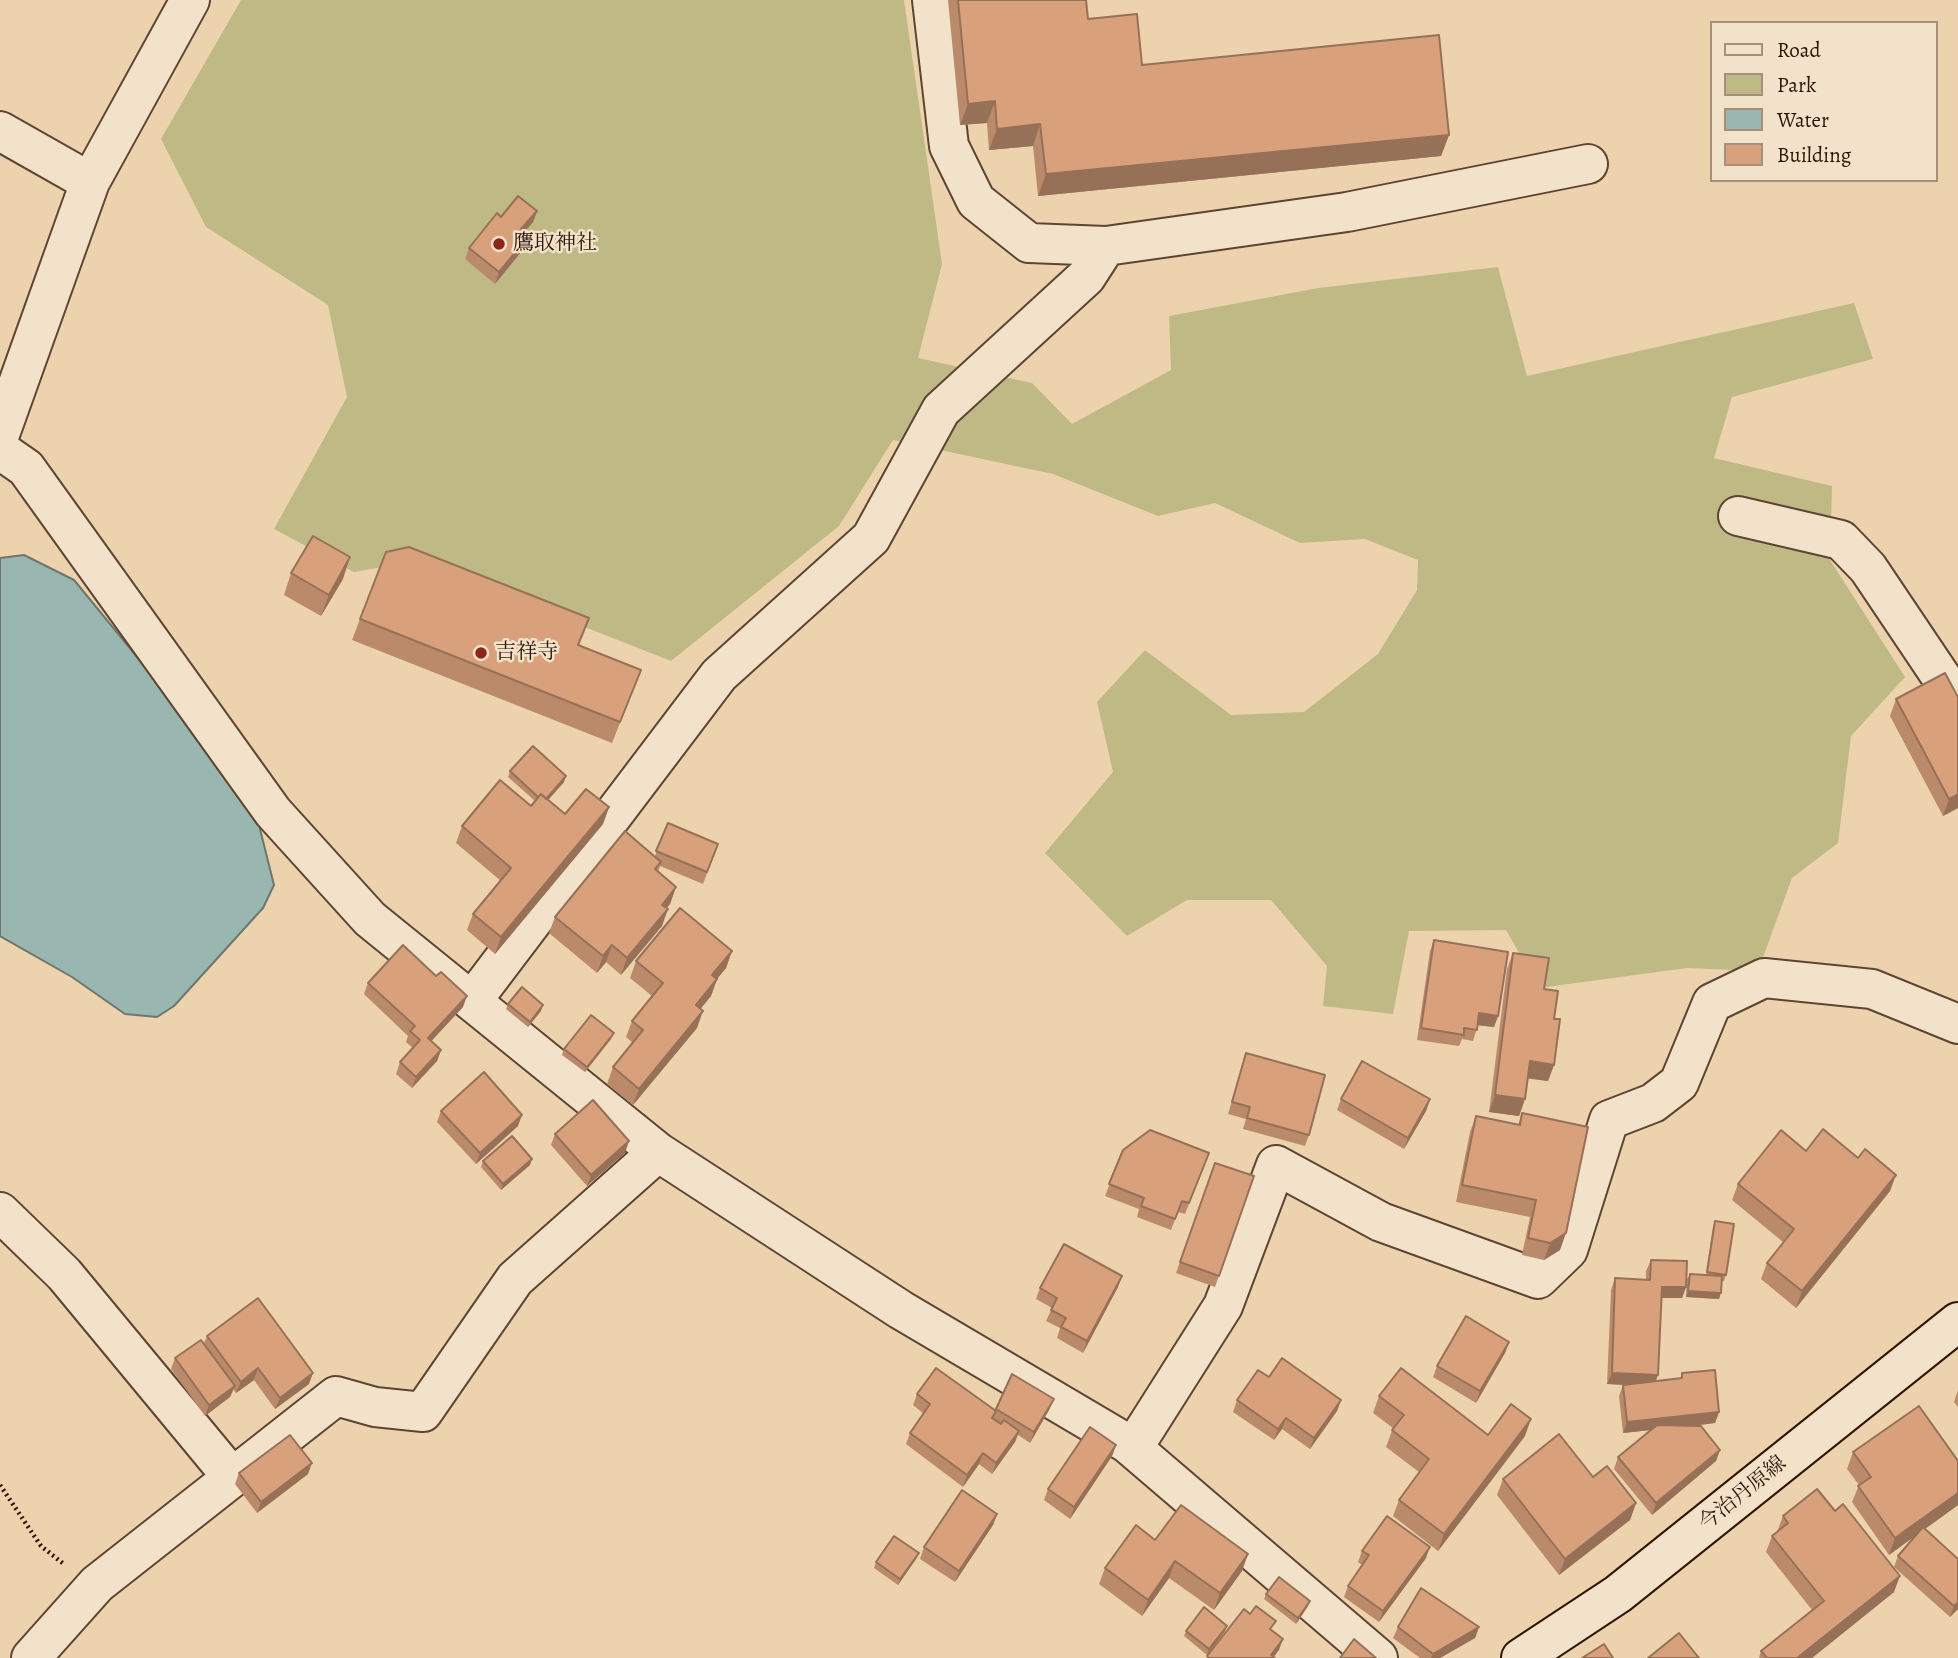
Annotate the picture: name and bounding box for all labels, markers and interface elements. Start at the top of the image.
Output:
legend [1710,21,1937,182]
text: Road [1777,36,1821,64]
text: Park [1777,71,1816,99]
text: Water [1777,106,1829,134]
text: Building [1777,141,1851,169]
place label: 鷹取神社 [513,231,597,257]
marker: 鷹取神社 [491,236,507,252]
place label: 吉祥寺 [495,640,558,666]
marker: 吉祥寺 [473,645,489,661]
street label: 今治丹原線 [1694,1451,1792,1537]

